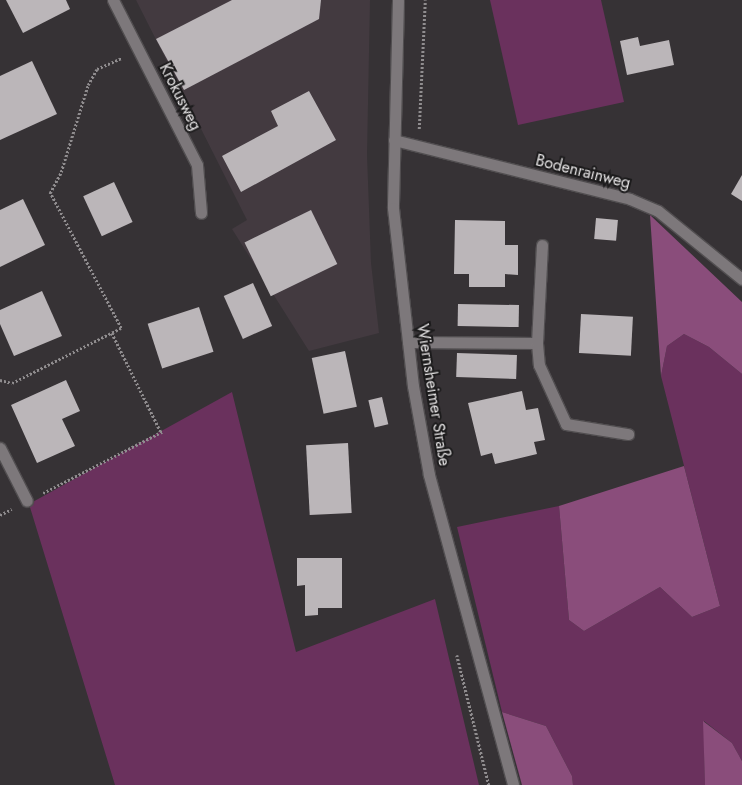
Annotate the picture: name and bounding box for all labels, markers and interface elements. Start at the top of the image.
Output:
street label: Krokusweg [155,60,205,134]
street label: Bodenrainweg [534,151,632,193]
street label: Wiernsheimer Straße [412,323,454,467]

